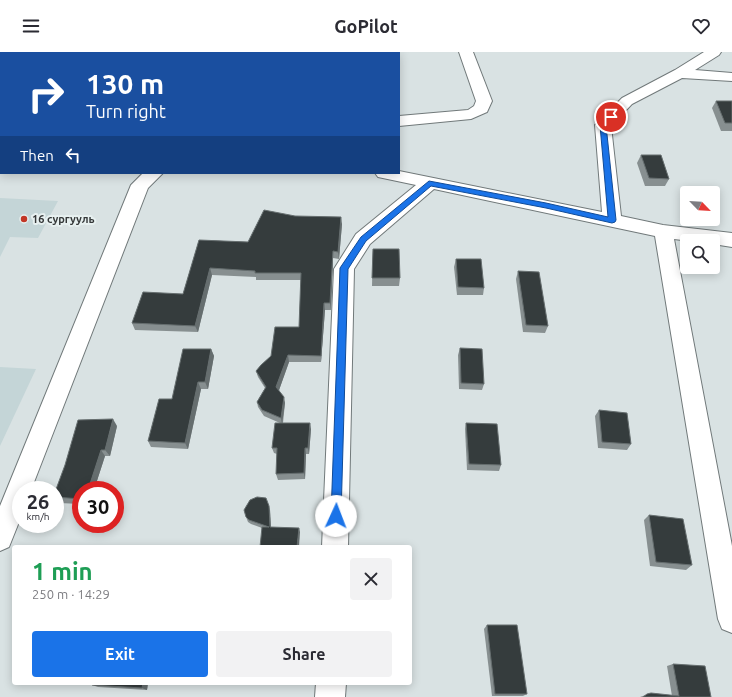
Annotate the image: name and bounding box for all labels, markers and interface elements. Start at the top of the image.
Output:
icon: menu [20,15,42,37]
icon: heart [690,15,712,37]
text: GoPilot [334,16,398,36]
icon: right [20,68,72,120]
text: 130 m [86,68,164,99]
pin [594,100,628,134]
text: Turn right [86,101,166,121]
icon: arrive [600,106,622,128]
icon: left [62,144,84,166]
text: Then [20,147,54,164]
north arrow [680,186,720,226]
map controls [680,186,720,274]
place label: 16 сургууль [32,213,95,225]
marker: 16 сургууль [19,214,29,224]
button: search [680,234,720,274]
speed limit sign: 30 [72,481,124,533]
text: 26 [27,490,49,513]
position arrow [315,495,357,537]
text: km/h [26,511,50,522]
text: 1 min [32,558,93,585]
button: close [350,558,392,600]
text: 250 m · 14:29 [32,587,110,601]
button: Exit [32,631,208,677]
button: Share [216,631,392,677]

